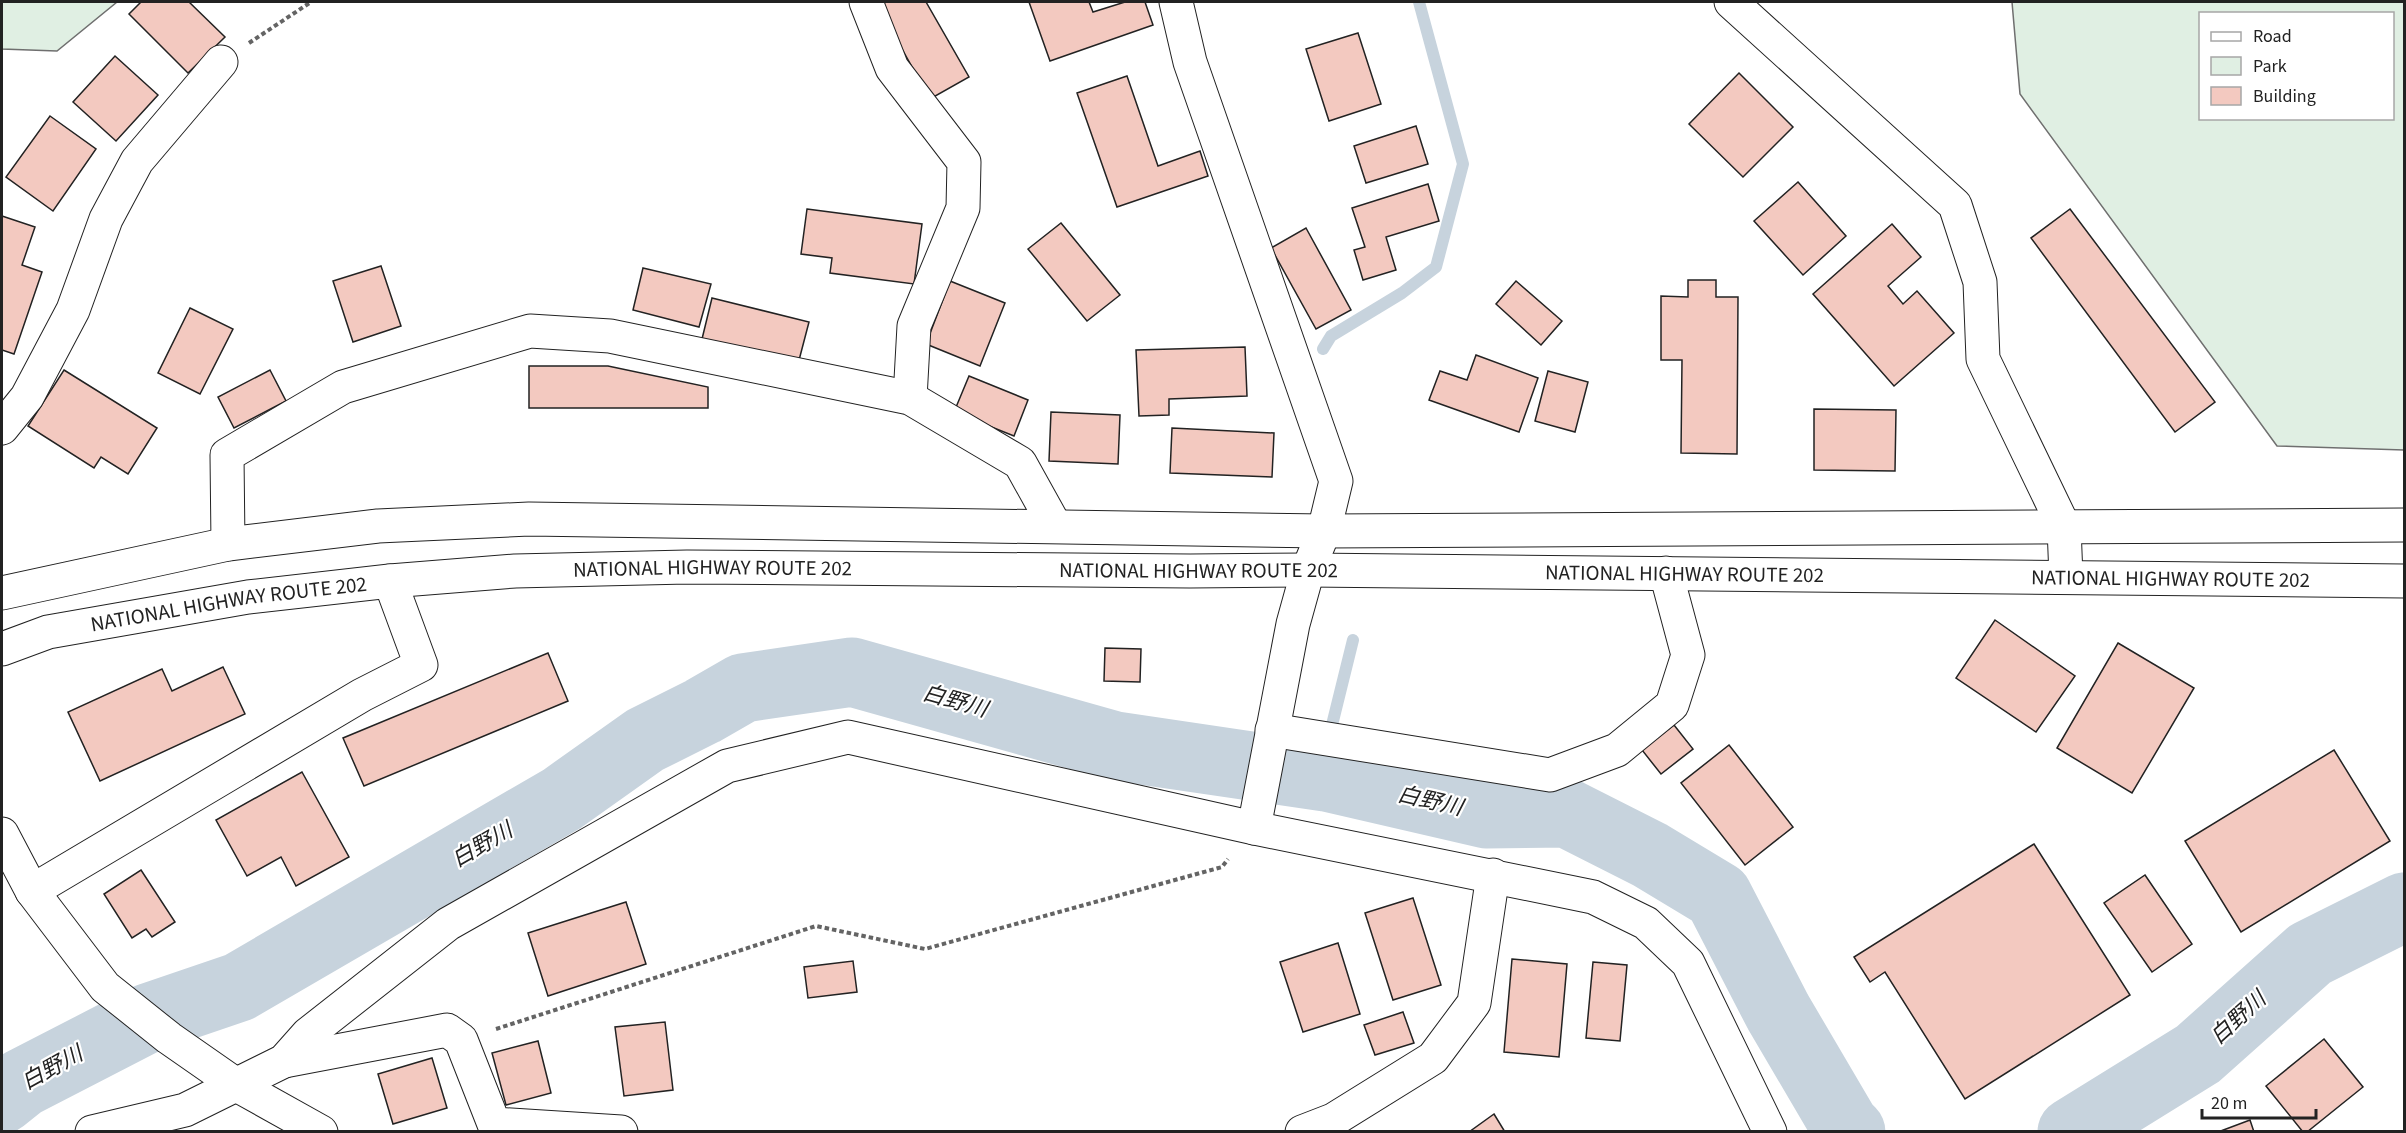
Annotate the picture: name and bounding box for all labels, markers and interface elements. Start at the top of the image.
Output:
legend [2199,12,2394,120]
text: Road [2253,24,2292,49]
text: Park [2253,54,2287,79]
text: Building [2253,84,2316,109]
street label: NATIONAL HIGHWAY ROUTE 202 [573,552,852,585]
street label: NATIONAL HIGHWAY ROUTE 202 [1059,555,1338,586]
street label: NATIONAL HIGHWAY ROUTE 202 [1545,557,1824,590]
street label: NATIONAL HIGHWAY ROUTE 202 [2031,562,2310,595]
street label: NATIONAL HIGHWAY ROUTE 202 [88,569,368,639]
water label: 白野川 [919,677,993,726]
water label: 白野川 [1394,778,1468,824]
water label: 白野川 [445,814,520,875]
water label: 白野川 [2203,983,2275,1052]
water label: 白野川 [15,1037,90,1098]
scale bar [2202,1082,2316,1120]
text: 20 m [2211,1091,2247,1116]

